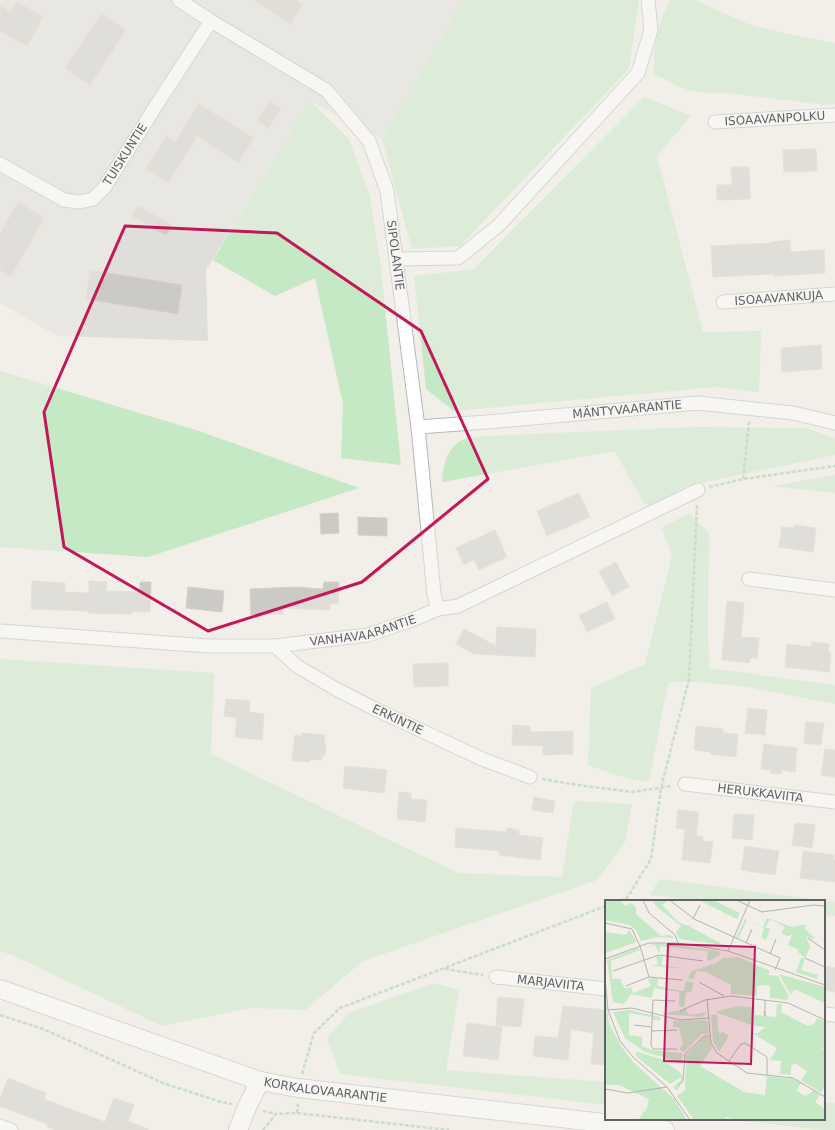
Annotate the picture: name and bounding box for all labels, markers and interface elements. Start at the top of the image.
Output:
street label: ISOAAVANPOLKU [724,109,826,128]
street label: TUISKUNTIE [100,121,150,189]
street label: SIPOLANTIE [384,219,407,291]
street label: ISOAAVANKUJA [734,288,824,308]
street label: MÄNTYVAARANTIE [572,397,683,421]
street label: VANHAVAARANTIE [309,612,418,649]
street label: ERKINTIE [370,702,426,738]
street label: HERUKKAVIITA [717,781,805,805]
inset map [605,900,825,1120]
street label: MARJAVIITA [516,972,586,994]
street label: KORKALOVAARANTIE [263,1075,388,1105]

